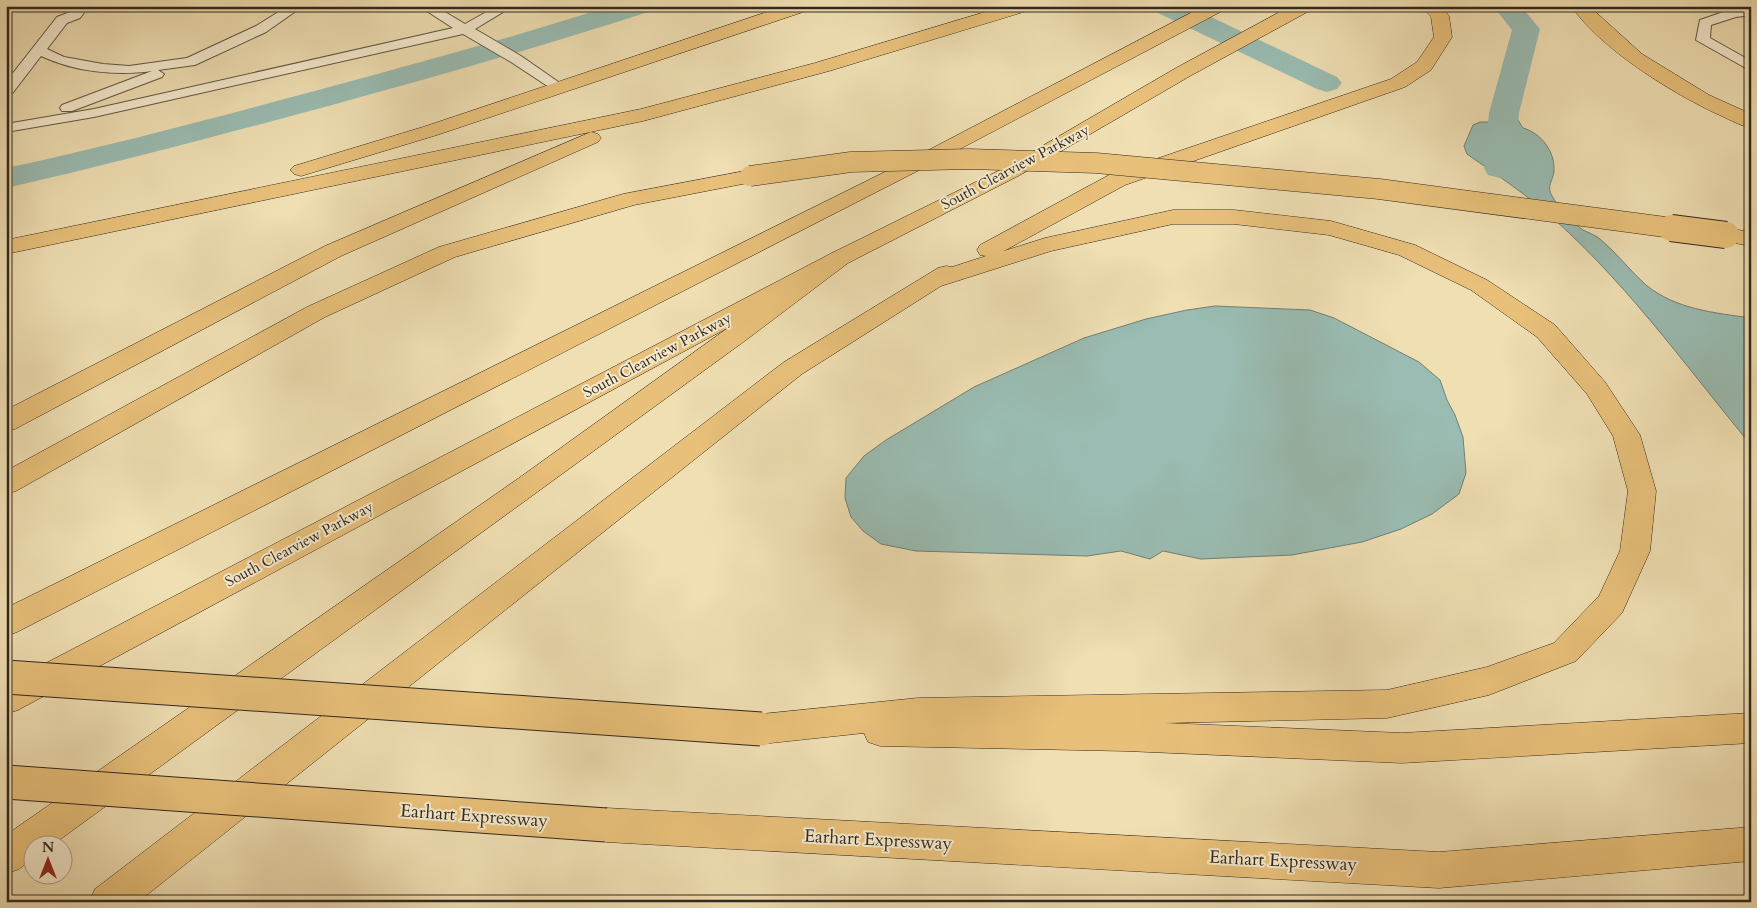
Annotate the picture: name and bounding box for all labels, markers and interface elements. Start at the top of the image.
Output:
street label: South Clearview Parkway [938,119,1093,215]
street label: South Clearview Parkway [580,307,735,403]
street label: South Clearview Parkway [222,496,377,592]
street label: Earhart Expressway [399,798,549,834]
street label: Earhart Expressway [803,824,953,856]
north arrow [22,836,72,886]
text: N [42,838,54,857]
street label: Earhart Expressway [1208,845,1358,877]

